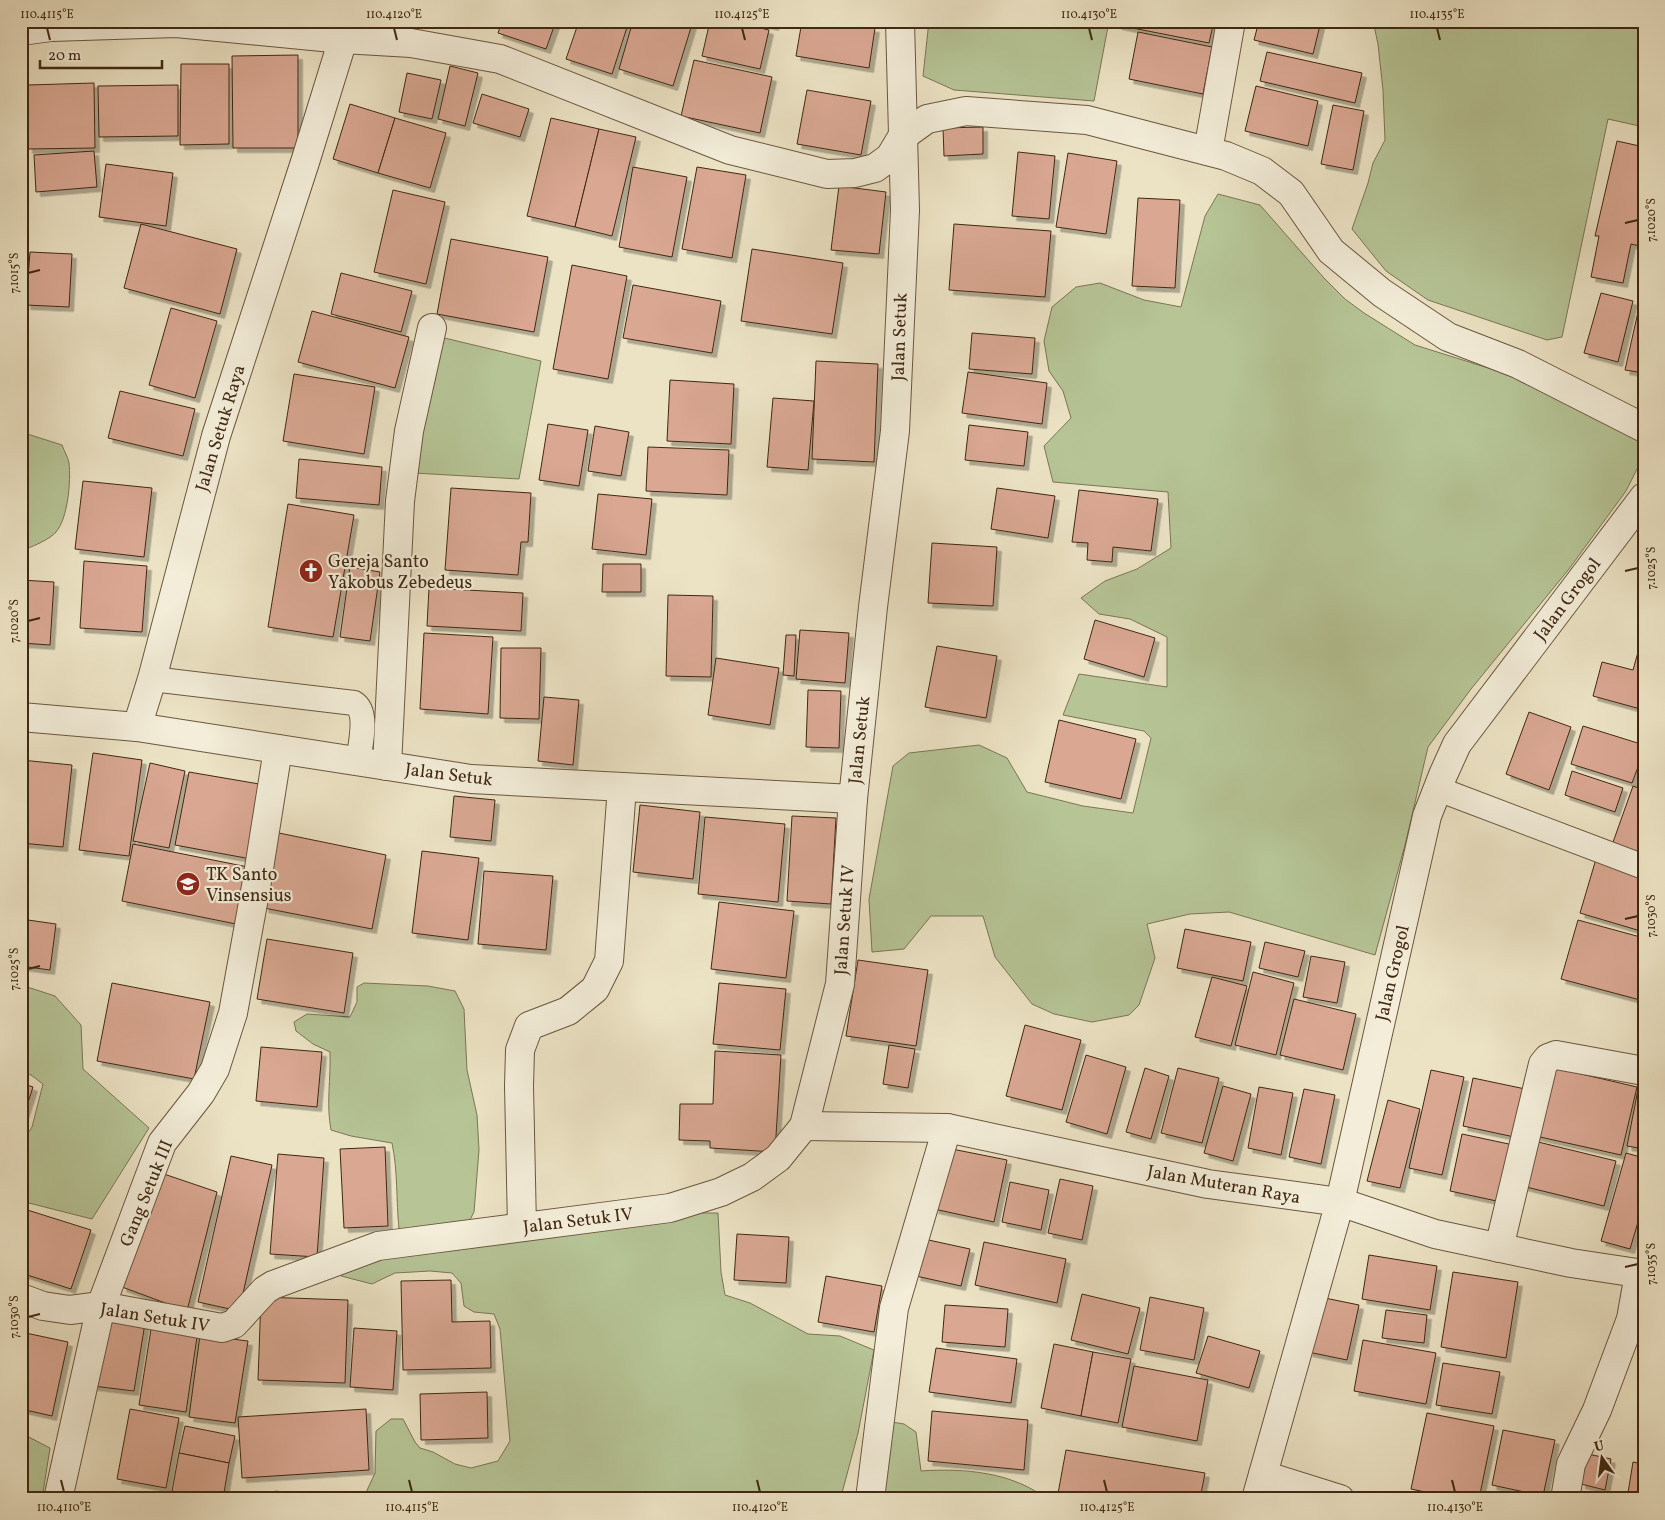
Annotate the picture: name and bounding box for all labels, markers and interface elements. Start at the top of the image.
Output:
text: 110.4115°E [20,7,74,23]
text: 110.4120°E [366,7,422,23]
text: 110.4125°E [714,7,770,23]
text: 110.4130°E [1061,7,1117,23]
text: 110.4135°E [1410,7,1464,23]
scale bar [40,38,162,70]
text: 20 m [48,46,81,67]
text: 7.1020°S [1644,198,1660,242]
text: 7.1015°S [7,253,23,293]
street label: Jalan Setuk [886,292,915,382]
street label: Jalan Setuk Raya [190,362,253,495]
text: 7.1025°S [1644,547,1660,589]
place label: Gereja Santo Yakobus Zebedeus [328,550,472,596]
street label: Jalan Grogol [1529,553,1608,646]
church icon: Gereja Santo Yakobus Zebedeus [298,558,324,584]
text: 7.1020°S [7,599,23,643]
street label: Jalan Setuk [843,695,878,785]
street label: Jalan Setuk [403,758,494,793]
place label: TK Santo Vinsensius [206,863,292,909]
street label: Jalan Setuk IV [829,864,862,976]
school or university icon: TK Santo Vinsensius [175,871,201,897]
text: 7.1030°S [1644,894,1660,938]
street label: Jalan Grogol [1370,923,1417,1024]
text: 7.1025°S [7,948,23,990]
street label: Gang Setuk III [115,1136,180,1251]
street label: Jalan Muteran Raya [1145,1160,1302,1211]
street label: Jalan Setuk IV [522,1202,635,1241]
text: 7.1035°S [1644,1243,1660,1285]
text: 7.1030°S [7,1295,23,1339]
street label: Jalan Setuk IV [98,1297,211,1339]
north arrow [1578,1432,1628,1482]
text: U [1592,1436,1607,1457]
text: 110.4110°E [37,1500,91,1516]
text: 110.4115°E [385,1500,439,1516]
text: 110.4120°E [732,1500,788,1516]
text: 110.4125°E [1079,1500,1135,1516]
text: 110.4130°E [1427,1500,1483,1516]

